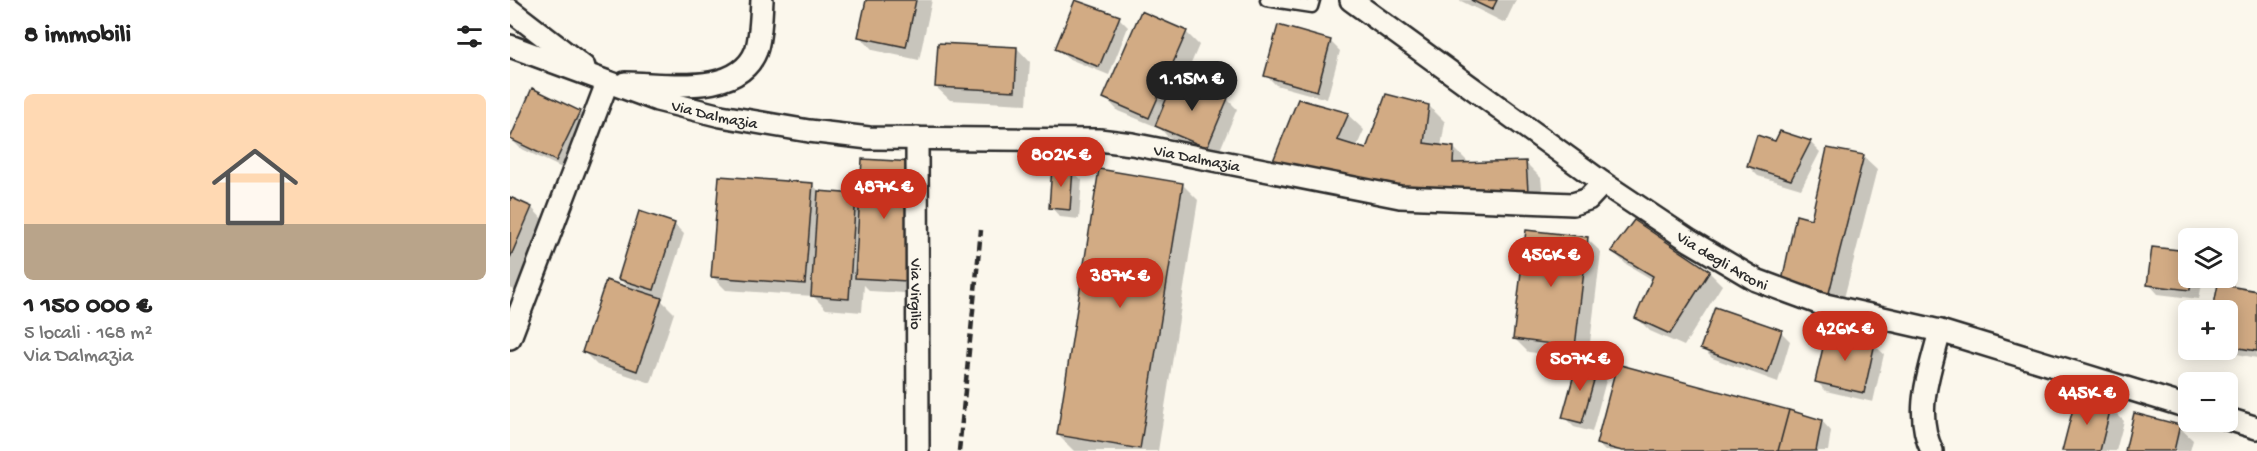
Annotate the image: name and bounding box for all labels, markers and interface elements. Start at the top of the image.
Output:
icon: filters [453,20,486,53]
text: 8 immobili [24,21,131,52]
pin: 1.15M € [1137,61,1247,112]
text: 1.15M € [1160,69,1224,92]
street label: Via Dalmazia [668,98,760,135]
icon: home [201,133,309,241]
pin: 802K € [1012,137,1110,188]
street label: Via Dalmazia [1151,142,1242,178]
text: 802K € [1031,145,1091,168]
pin: 487K € [835,169,933,220]
text: 487K € [855,177,913,200]
street label: Via degli Arconi [1671,228,1770,297]
map controls [2178,228,2238,432]
button: layers [2178,228,2238,288]
pin: 456K € [1502,237,1600,288]
text: 456K € [1522,245,1580,268]
street label: Via Virgilio [904,257,924,330]
pin: 387K € [1071,258,1169,309]
text: 387K € [1090,266,1150,289]
text: 1 150 000 € [24,292,152,323]
button: + [2178,300,2238,360]
pin: 426K € [1796,311,1894,362]
text: 426K € [1816,319,1874,342]
text: 5 locali · 168 m² [24,323,152,346]
pin: 507K € [1531,341,1629,392]
text: Via Dalmazia [24,346,133,369]
text: 507K € [1550,349,1610,372]
button: − [2178,372,2238,432]
pin: 445K € [2038,375,2136,426]
text: 445K € [2058,383,2116,406]

